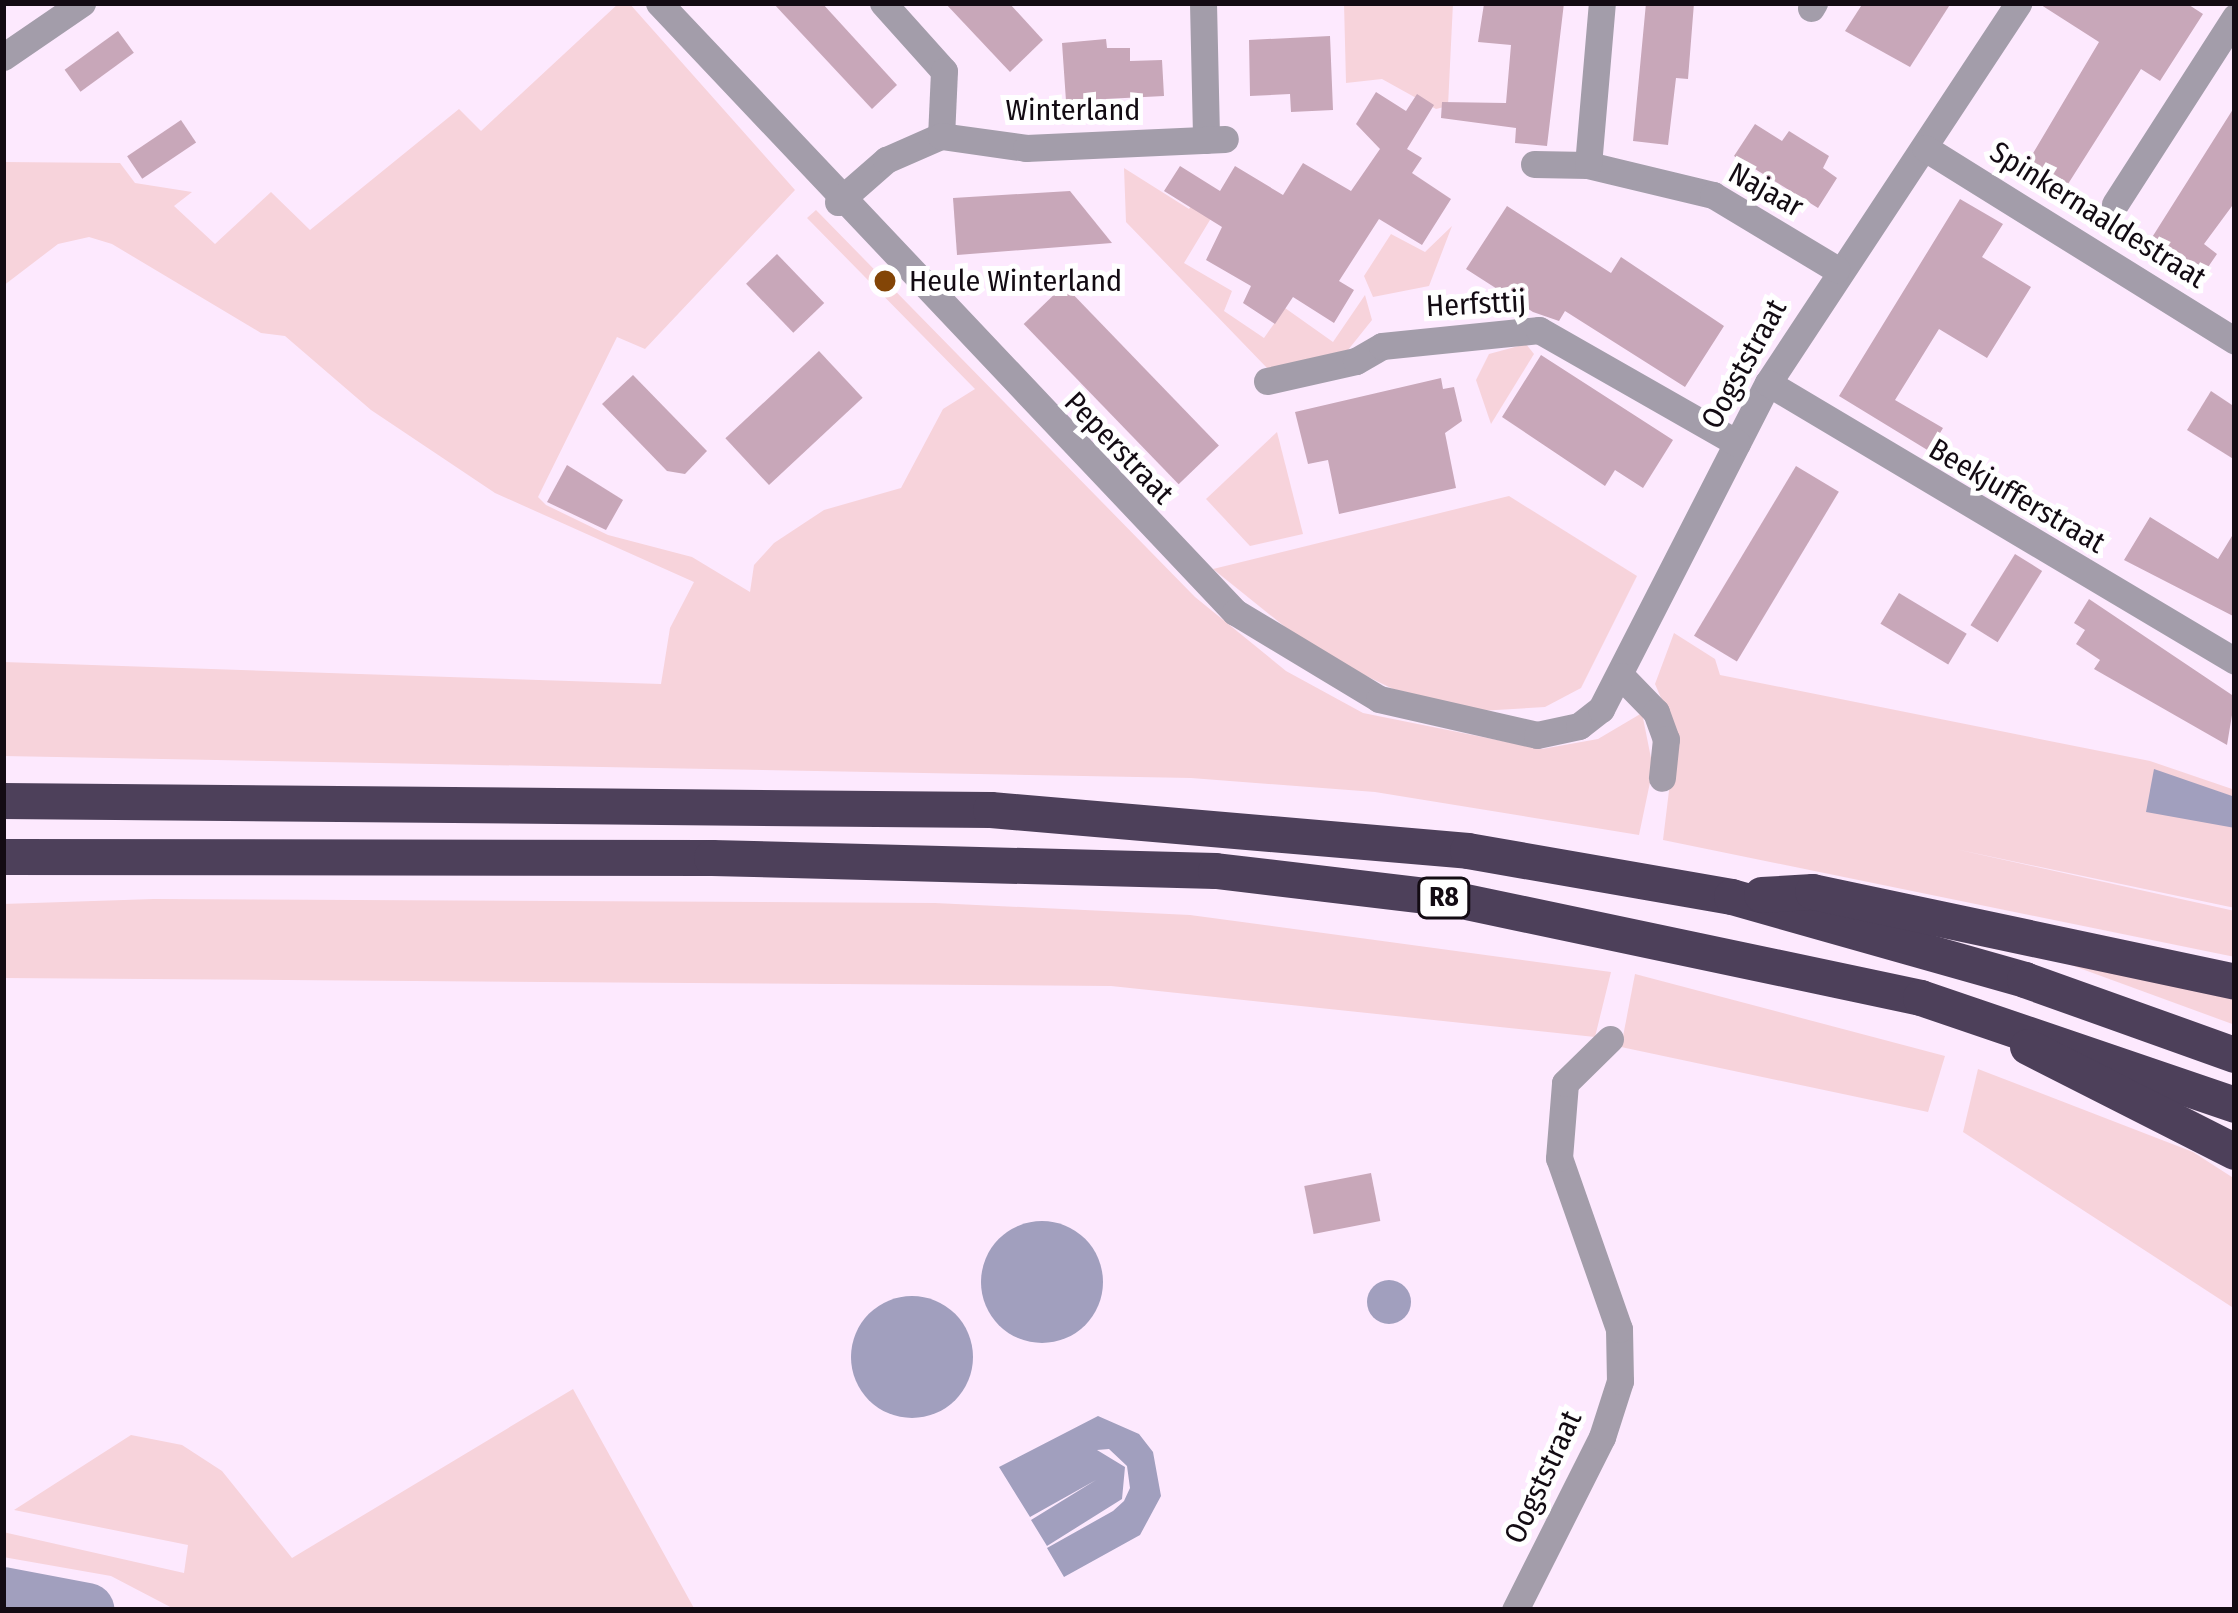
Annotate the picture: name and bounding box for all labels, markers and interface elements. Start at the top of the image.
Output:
street label: Winterland [1006,92,1140,128]
street label: Spinkernaaldestraat [1983,134,2213,296]
street label: Najaar [1722,155,1810,225]
place label: Heule Winterland [909,263,1122,299]
marker: Heule Winterland [872,268,898,294]
street label: Herfsttij [1425,283,1527,325]
street label: Oogststraat [1694,293,1794,435]
street label: Peperstraat [1057,385,1181,511]
street label: Beekjufferstraat [1923,431,2111,561]
road number: R8 [1417,877,1471,919]
street label: Oogststraat [1497,1405,1589,1549]

